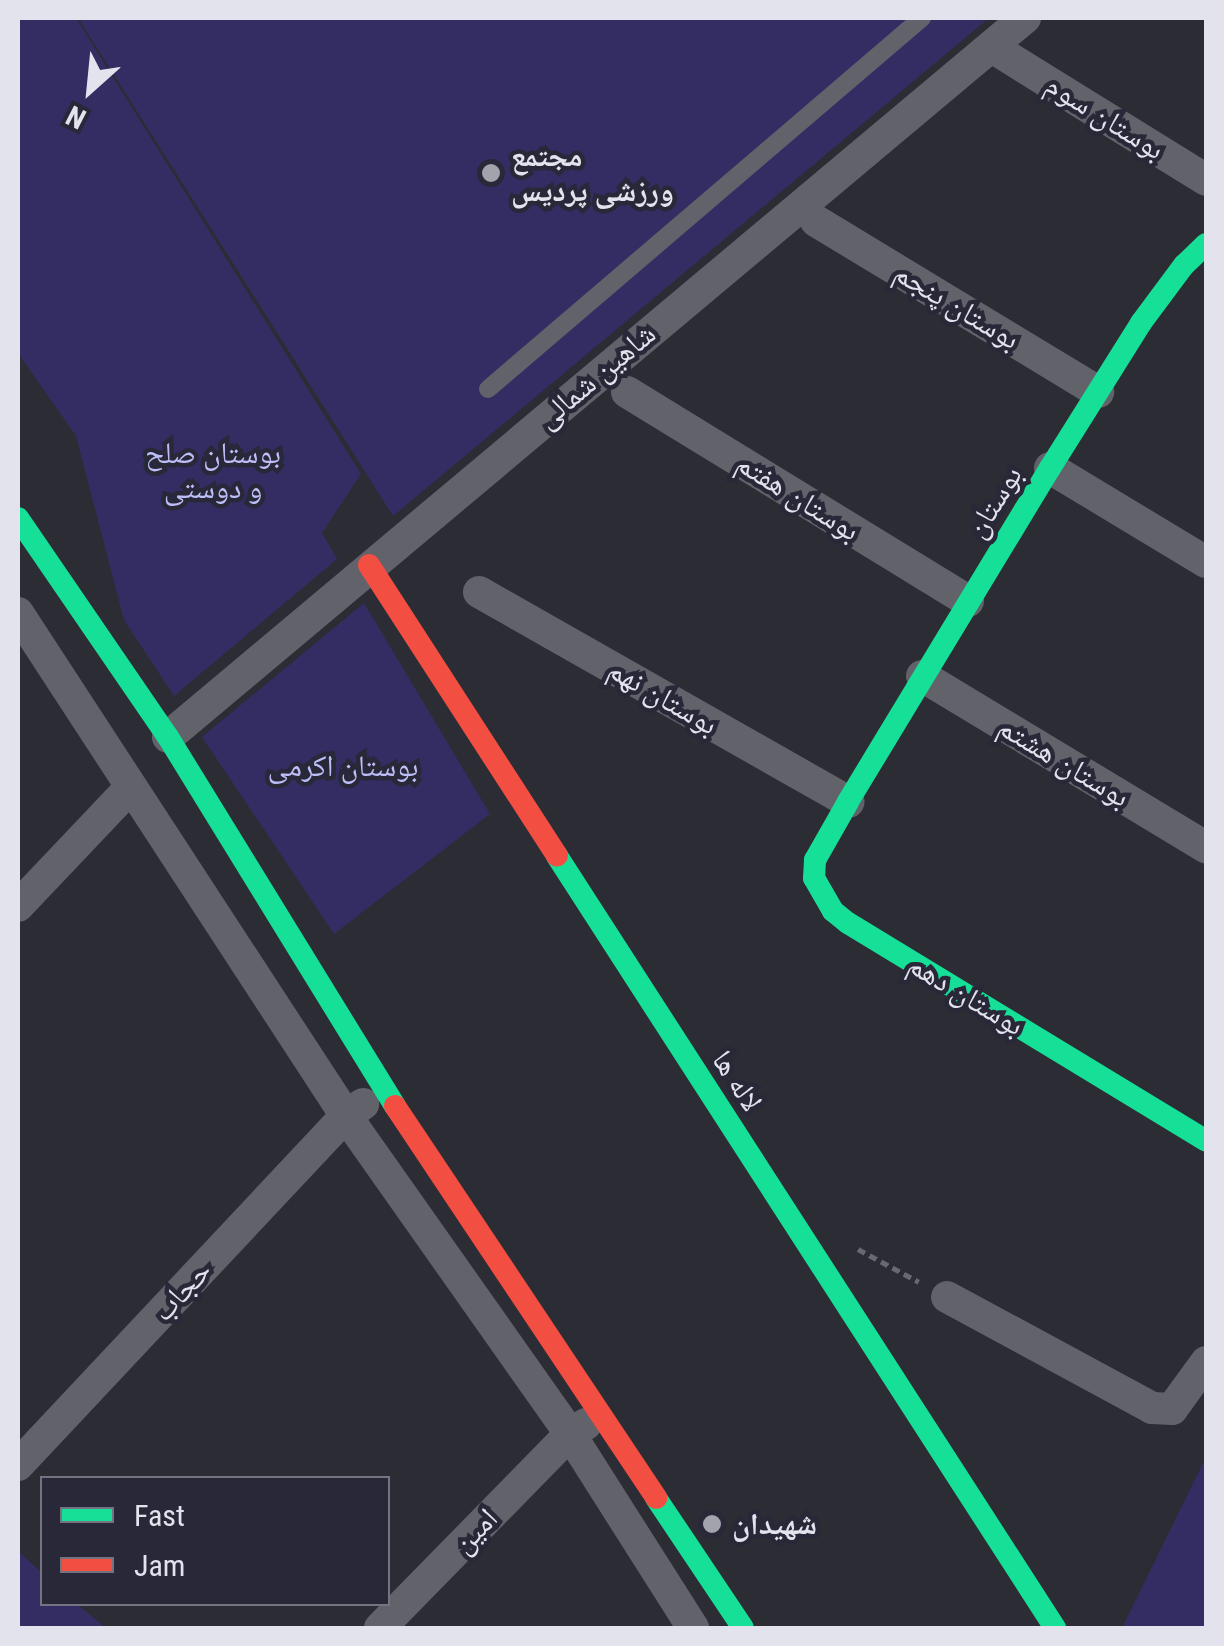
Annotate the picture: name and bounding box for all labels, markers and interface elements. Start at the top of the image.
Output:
north arrow [40,40,140,140]
street label: بوستان سوم [1039,66,1171,168]
text: N [61,99,91,136]
place label: مجتمع ورزشی پردیس [511,138,674,208]
marker: مجتمع ورزشی پردیس [480,162,502,184]
street label: بوستان پنجم [888,255,1026,357]
street label: شاهین شمالی [529,316,663,436]
park label: بوستان صلح و دوستی [145,435,281,506]
street label: بوستان هفتم [730,445,866,549]
street label: بوستان [958,459,1030,545]
street label: بوستان نهم [602,651,724,743]
street label: بوستان هشتم [992,709,1136,815]
park label: بوستان اکرمی [268,748,418,784]
street label: بوستان دهم [902,947,1030,1043]
street label: لاله ها [704,1044,770,1118]
street label: حجاب [145,1253,219,1329]
legend [40,1476,390,1606]
text: Fast [134,1498,185,1533]
street label: امین [445,1501,505,1561]
place label: شهیدان [732,1506,817,1542]
marker: شهیدان [701,1513,723,1535]
text: Jam [134,1548,185,1583]

